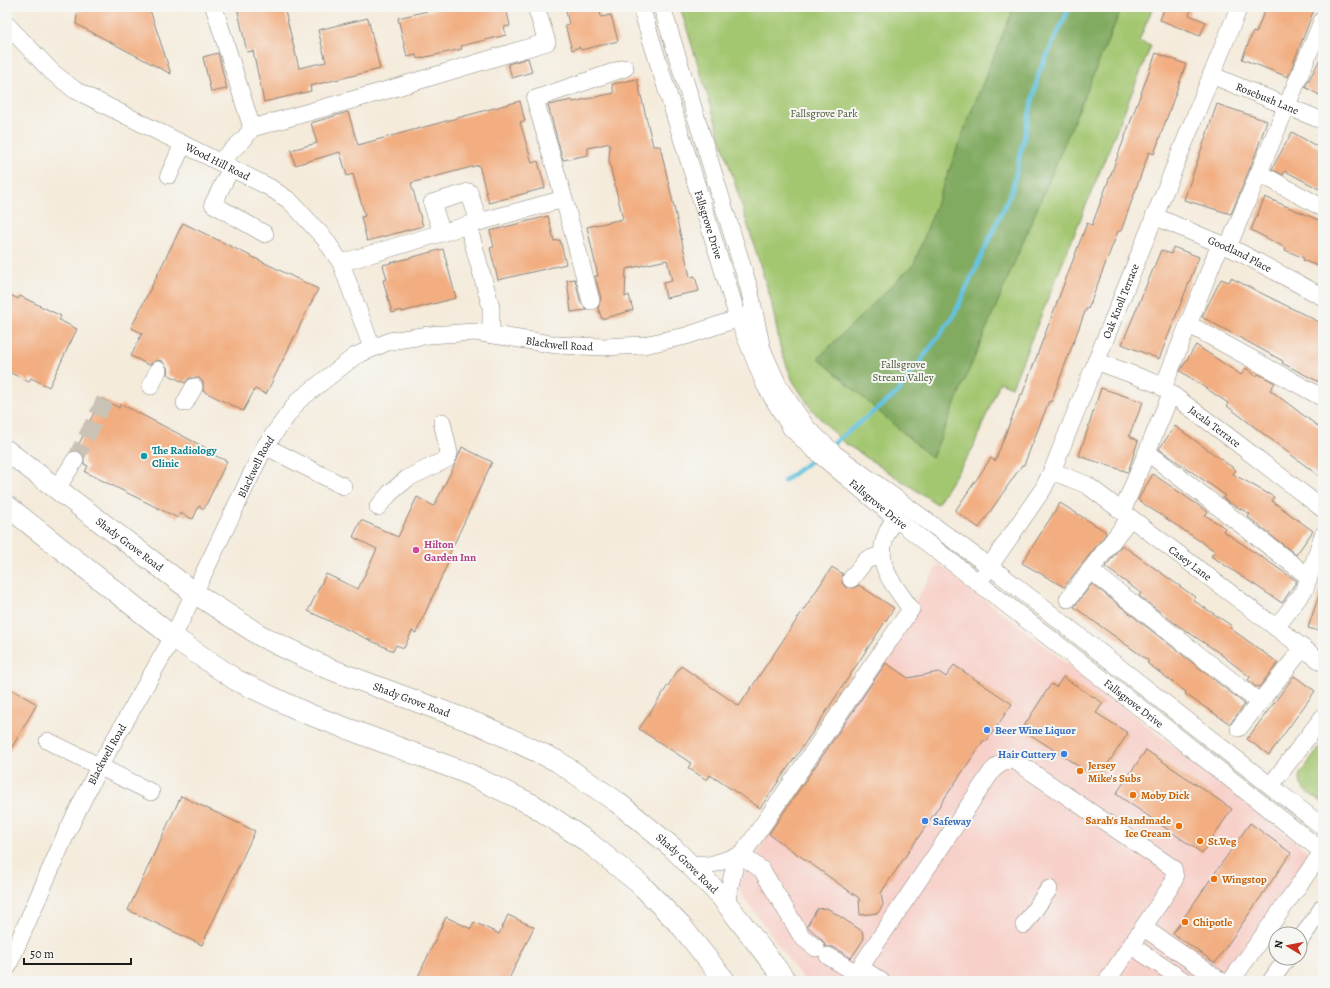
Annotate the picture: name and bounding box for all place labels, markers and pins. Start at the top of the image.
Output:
place label: The Radiology Clinic [152,443,217,471]
marker: The Radiology Clinic [139,451,149,461]
place label: Hilton Garden Inn [424,537,476,565]
marker: Hilton Garden Inn [411,545,421,555]
place label: Beer Wine Liquor [995,723,1076,738]
marker: Beer Wine Liquor [982,725,992,735]
place label: Hair Cuttery [998,747,1057,762]
marker: Hair Cuttery [1059,749,1069,759]
place label: Jersey Mike's Subs [1088,758,1142,786]
marker: Jersey Mike's Subs [1075,766,1085,776]
place label: Moby Dick [1141,788,1190,803]
marker: Moby Dick [1128,790,1138,800]
place label: Sarah's Handmade Ice Cream [1086,813,1171,841]
place label: Safeway [933,814,972,829]
marker: Safeway [920,816,930,826]
marker: Sarah's Handmade Ice Cream [1174,821,1184,831]
place label: St.Veg [1208,834,1237,849]
marker: St.Veg [1195,836,1205,846]
place label: Wingstop [1221,872,1267,887]
marker: Wingstop [1209,874,1219,884]
place label: Chipotle [1193,915,1232,930]
marker: Chipotle [1180,917,1190,927]

